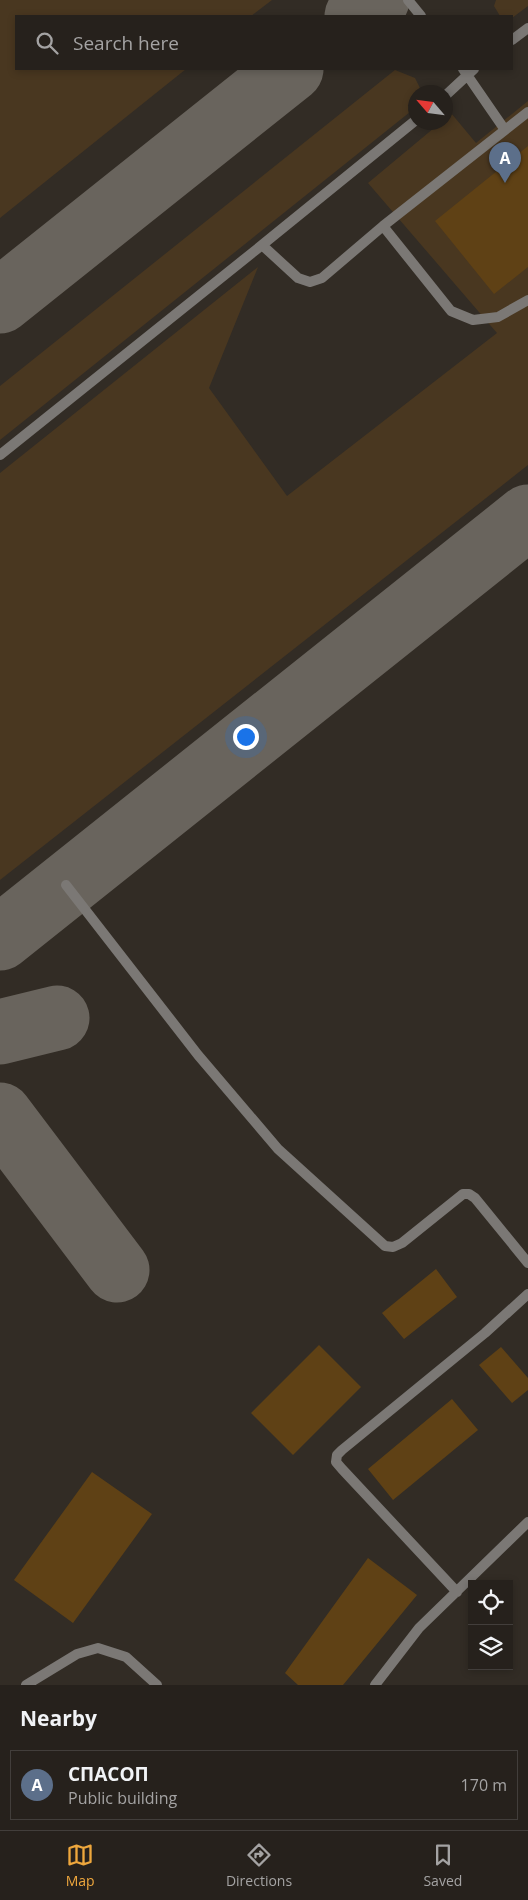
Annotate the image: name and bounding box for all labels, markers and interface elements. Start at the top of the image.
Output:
search box [15,15,513,70]
icon: search [33,29,61,57]
text: Search here [73,30,179,56]
north arrow [408,85,453,130]
pin: A [489,142,521,183]
your location [233,724,259,750]
map controls [468,1580,513,1670]
button: locate [468,1580,513,1625]
button: layers [468,1625,513,1670]
text: Nearby [20,1704,97,1732]
text: СПАСОП [68,1761,149,1787]
text: A [31,1774,43,1796]
text: 170 m [461,1774,507,1796]
text: Public building [68,1787,177,1809]
tab: Map [66,1841,95,1890]
tab: Directions [226,1841,292,1890]
tab: Saved [423,1841,462,1890]

